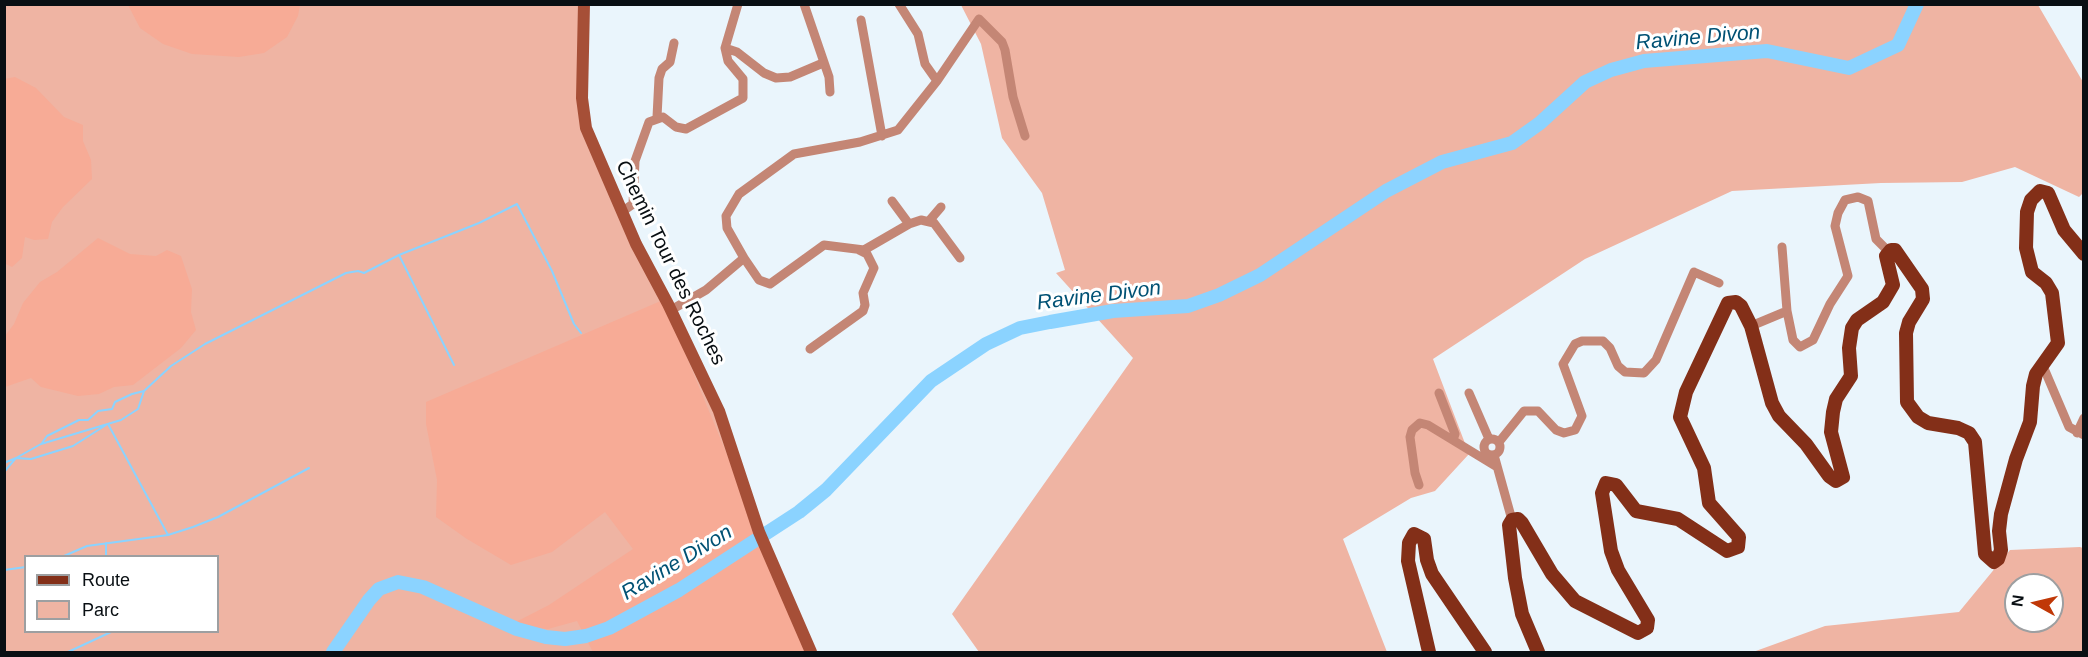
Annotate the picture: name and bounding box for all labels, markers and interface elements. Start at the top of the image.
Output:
water label: Ravine Divon [1635,20,1761,56]
street label: Chemin Tour des Roches [610,157,730,369]
water label: Ravine Divon [1035,276,1163,316]
water label: Ravine Divon [617,520,737,606]
legend [24,555,219,633]
text: Route [82,570,130,590]
north arrow [2004,573,2064,633]
text: N [2008,594,2027,608]
text: Parc [82,600,119,620]

